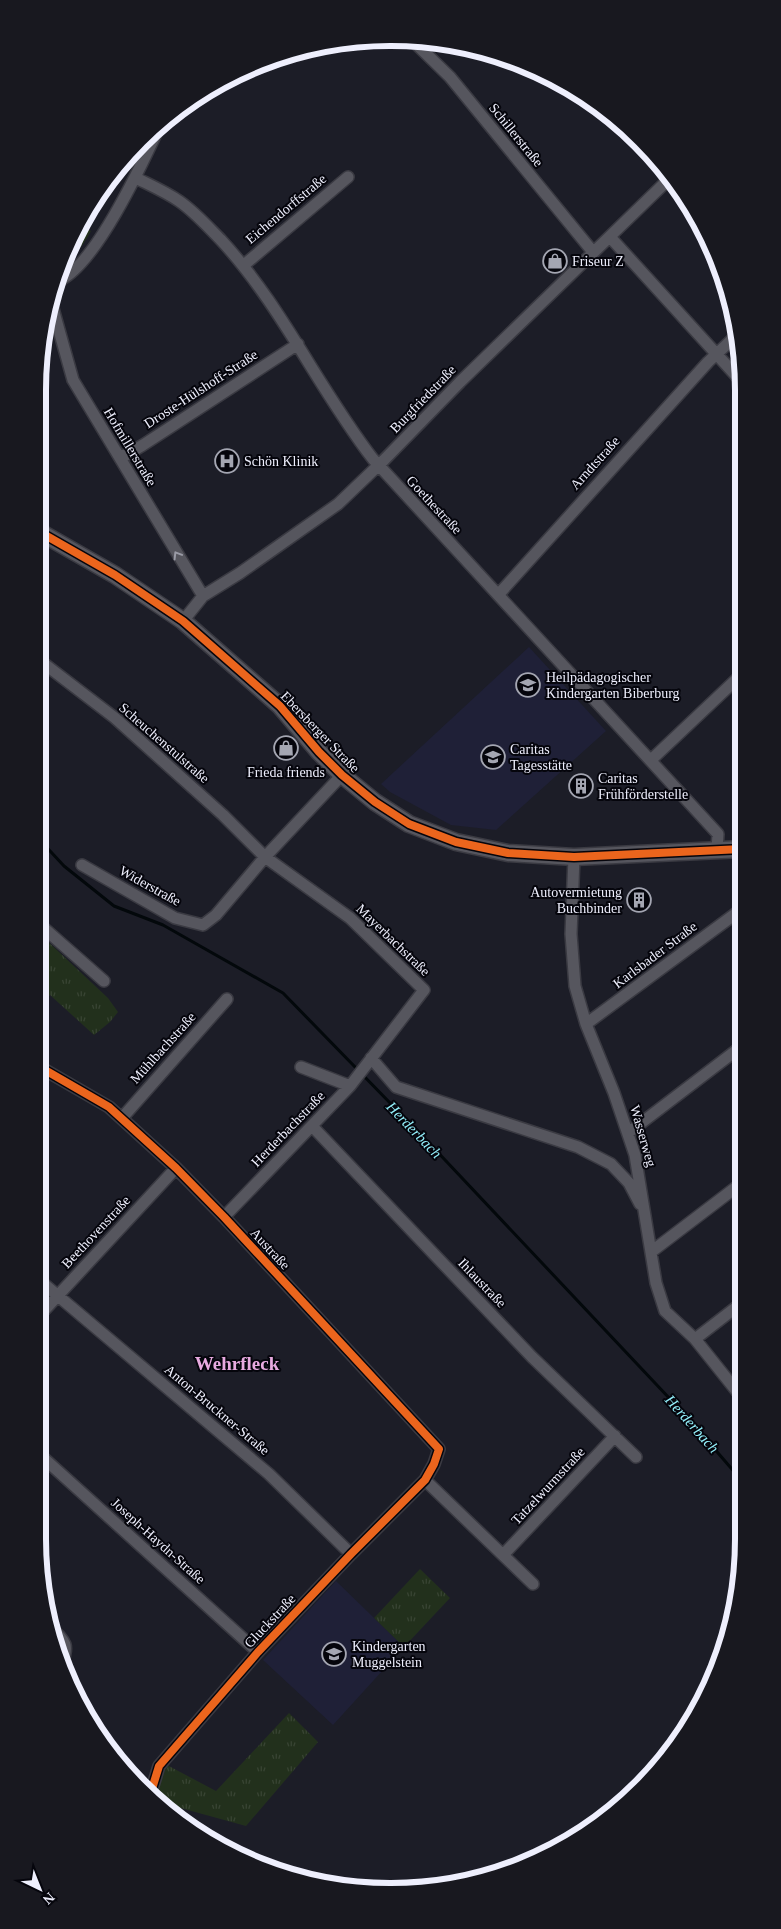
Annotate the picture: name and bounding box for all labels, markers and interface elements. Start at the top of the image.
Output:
street label: Schillerstraße [486,100,546,170]
street label: Eichendorffstraße [243,171,329,247]
shop icon: Friseur Z [542,248,568,274]
place label: Friseur Z [572,254,624,269]
street label: Droste-Hülshoff-Straße [142,347,260,431]
street label: Burgfriedstraße [387,362,459,436]
street label: Hofmillerstraße [101,405,159,489]
street label: Arndtstraße [567,433,623,493]
hospital icon: Schön Klinik [214,448,240,474]
place label: Schön Klinik [244,454,318,469]
street label: Goethestraße [403,473,465,537]
one-way arrow [174,551,184,560]
place label: Heilpädagogischer Kindergarten Biberburg [546,670,680,701]
school or university icon: Heilpädagogischer Kindergarten Biberburg [515,672,541,698]
street label: Ebersberger Straße [278,688,362,776]
street label: Scheuchenstulstraße [116,700,212,786]
shop icon: Frieda friends [273,735,299,761]
place label: Caritas Tagesstätte [510,742,572,773]
school or university icon: Caritas Tagesstätte [480,744,506,770]
place label: Frieda friends [247,765,325,780]
place label: Caritas Frühförderstelle [598,771,688,802]
building icon: Caritas Frühförderstelle [568,773,594,799]
street label: Widerstraße [117,863,183,909]
place label: Autovermietung Buchbinder [530,885,622,916]
building icon: Autovermietung Buchbinder [626,887,652,913]
street label: Mayerbachstraße [353,901,433,979]
street label: Karlsbader Straße [610,919,700,991]
street label: Mühlbachstraße [127,1009,199,1087]
street label: Herderbachstraße [248,1088,328,1170]
water label: Herderbach [383,1098,445,1161]
street label: Wasserweg [627,1103,659,1169]
street label: Beethovenstraße [59,1193,133,1271]
street label: Austraße [247,1225,293,1273]
street label: Ihlaustraße [455,1255,509,1311]
district label: Wehrfleck [195,1353,280,1374]
street label: Anton-Bruckner-Straße [162,1362,272,1458]
water label: Herderbach [661,1391,722,1456]
street label: Tatzelwurmstraße [508,1444,588,1528]
street label: Joseph-Haydn-Straße [108,1495,208,1587]
street label: Gluckstraße [241,1591,299,1651]
place label: Kindergarten Muggelstein [352,1639,426,1670]
school or university icon: Kindergarten Muggelstein [321,1641,347,1667]
north arrow [15,1864,65,1914]
text: N [40,1889,57,1907]

